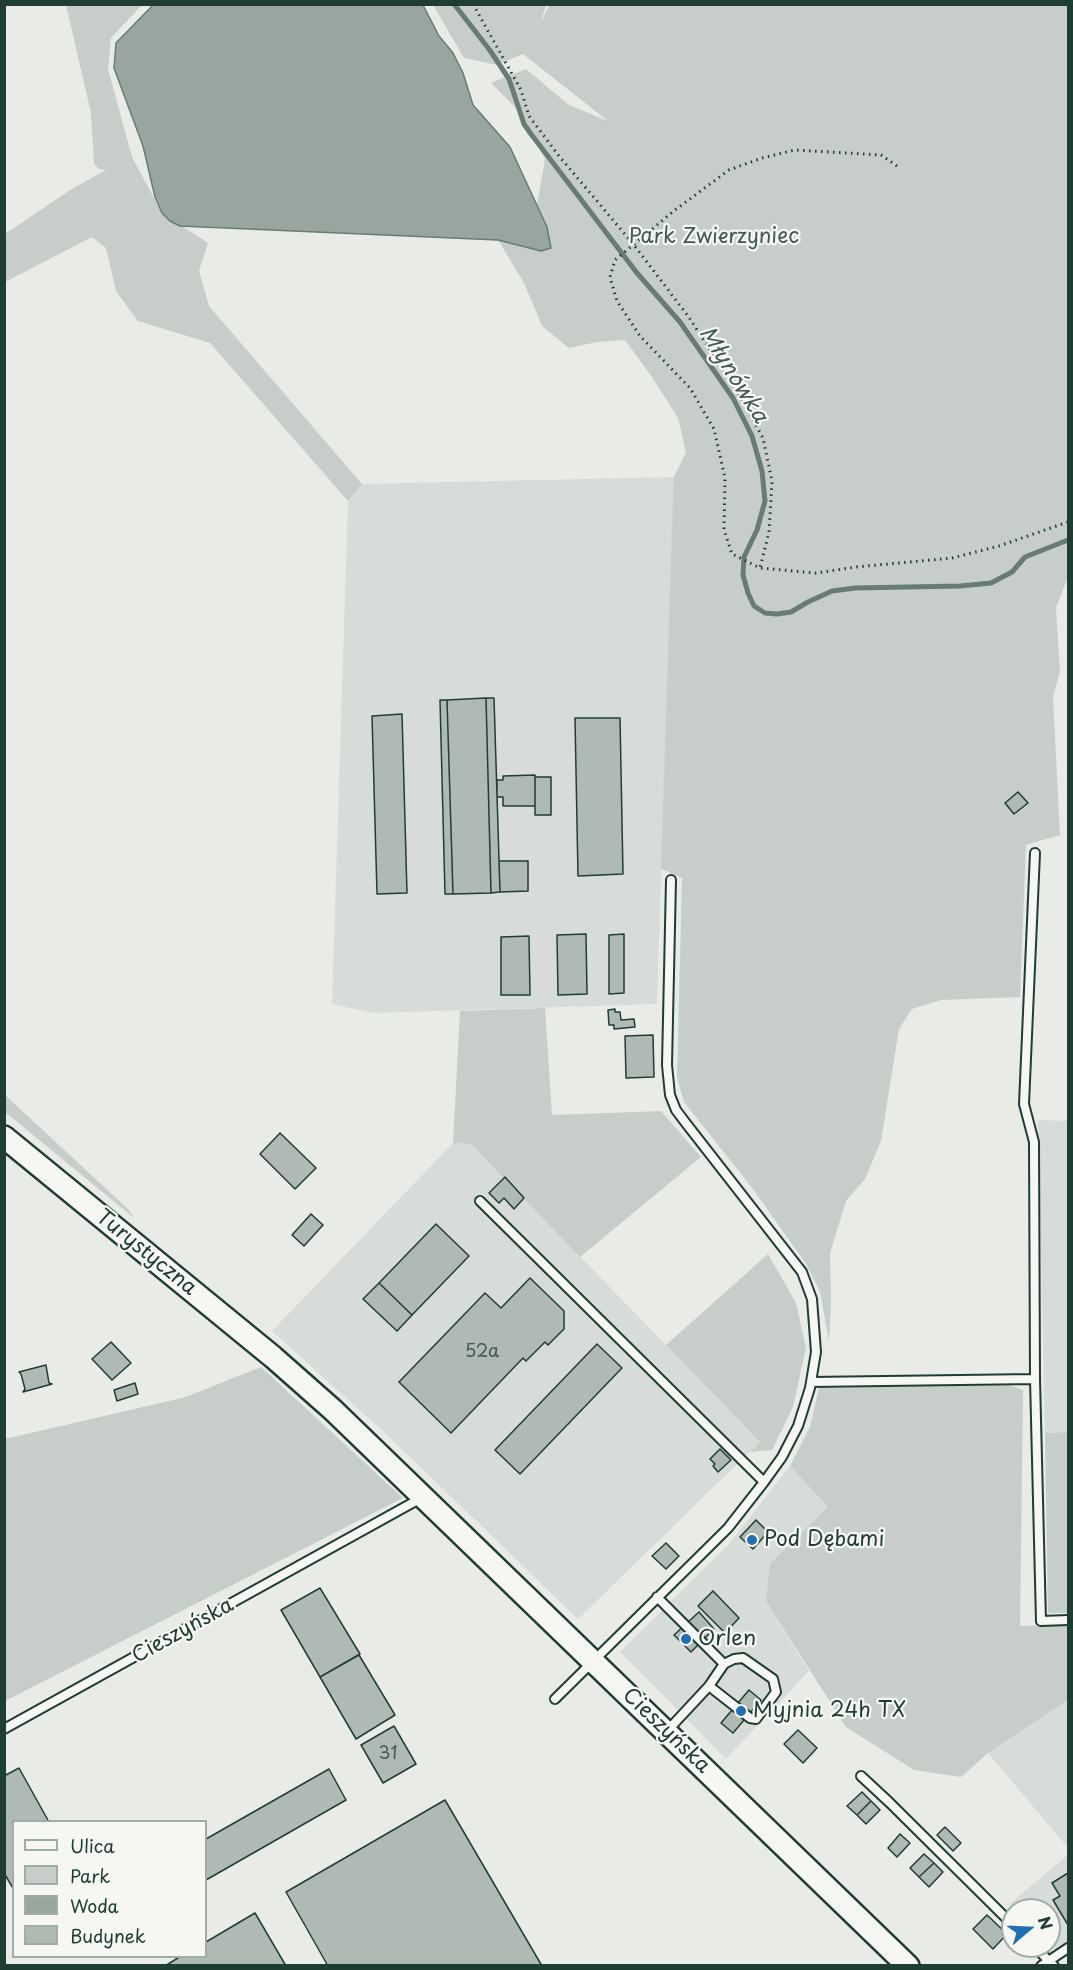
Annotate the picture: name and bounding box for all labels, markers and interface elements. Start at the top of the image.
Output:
park label: Park Zwierzyniec [629,224,799,250]
water label: Młynówka [693,322,773,428]
street label: Turystyczna [91,1205,201,1301]
house number: 52a [465,1341,499,1363]
place label: Pod Dębami [764,1527,884,1553]
marker: Pod Dębami [745,1533,759,1547]
street label: Cieszyńska [128,1593,238,1669]
place label: Orlen [698,1626,756,1652]
marker: Orlen [679,1632,693,1646]
street label: Cieszyńska [617,1683,715,1779]
place label: Myjnia 24h TX [753,1698,906,1724]
marker: Myjnia 24h TX [734,1704,748,1718]
house number: 31 [379,1743,397,1765]
legend [12,1820,207,1958]
text: Ulica [70,1832,115,1859]
text: Park [70,1862,110,1889]
text: Woda [70,1892,119,1919]
north arrow [1001,1898,1061,1958]
text: N [1033,1913,1060,1933]
text: Budynek [70,1922,146,1949]

